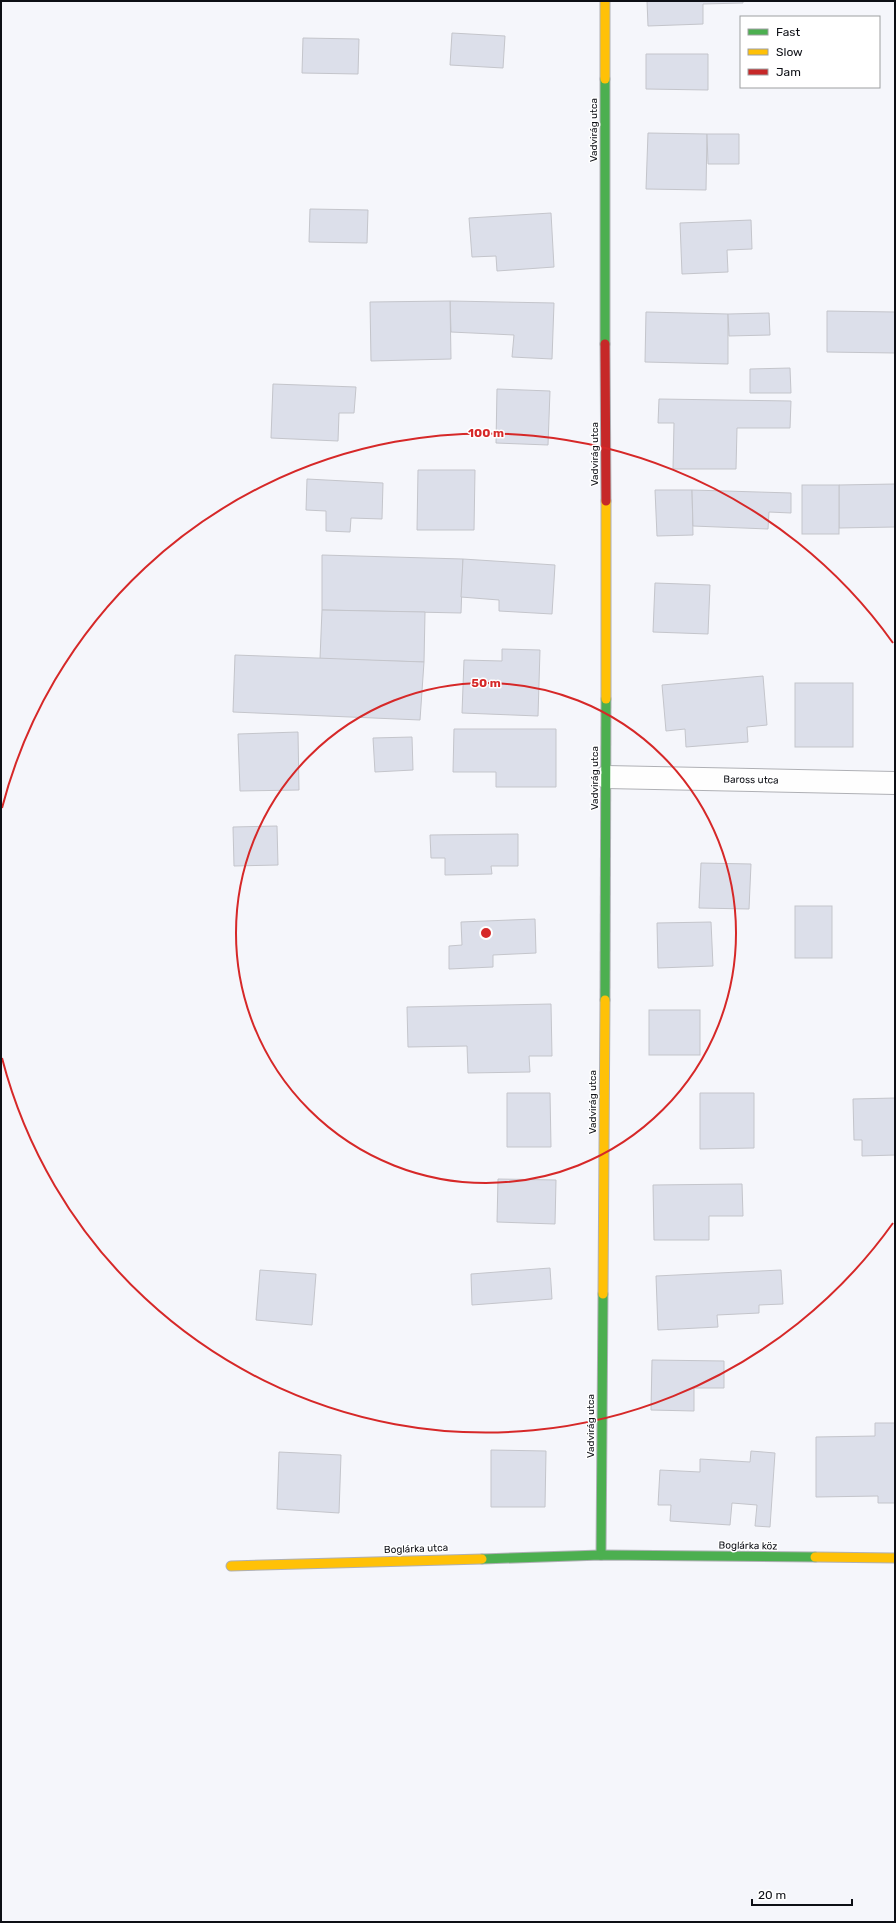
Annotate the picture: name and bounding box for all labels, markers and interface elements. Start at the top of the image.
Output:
legend [740,16,880,88]
text: Fast [776,25,800,39]
text: Slow [776,45,803,59]
text: Jam [776,65,801,79]
street label: Vadvirág utca [588,98,600,162]
street label: Vadvirág utca [589,422,601,486]
text: 100 m [468,426,504,440]
text: 50 m [471,676,501,690]
street label: Vadvirág utca [589,746,601,810]
street label: Baross utca [723,774,779,786]
centre of rings [479,926,493,940]
street label: Vadvirág utca [587,1070,599,1134]
street label: Vadvirág utca [585,1394,597,1458]
street label: Boglárka köz [718,1539,778,1553]
street label: Boglárka utca [384,1542,448,1556]
scale bar [752,1881,852,1907]
text: 20 m [758,1888,786,1902]

